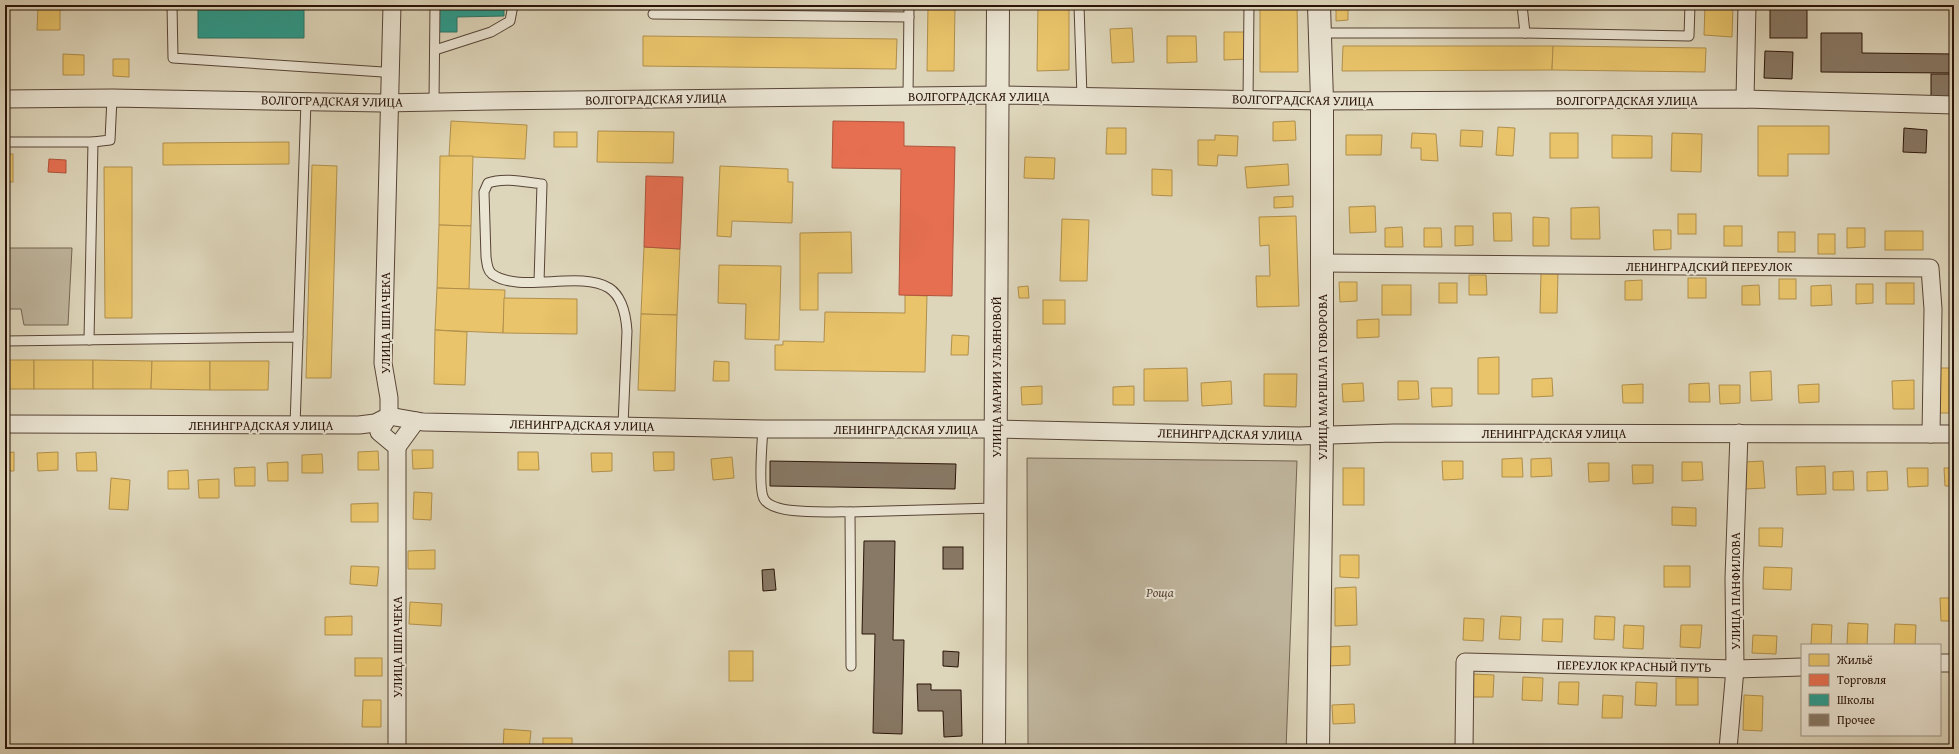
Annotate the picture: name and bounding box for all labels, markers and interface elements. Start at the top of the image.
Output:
street label: ВОЛГОГРАДСКАЯ УЛИЦА [908,87,1050,106]
street label: ВОЛГОГРАДСКАЯ УЛИЦА [585,88,727,110]
street label: ВОЛГОГРАДСКАЯ УЛИЦА [1232,89,1374,111]
street label: ВОЛГОГРАДСКАЯ УЛИЦА [261,90,403,112]
street label: ВОЛГОГРАДСКАЯ УЛИЦА [1556,91,1698,110]
street label: ЛЕНИНГРАДСКИЙ ПЕРЕУЛОК [1626,257,1792,276]
street label: УЛИЦА ШПАЧЕКА [376,272,395,374]
street label: УЛИЦА МАРШАЛА ГОВОРОВА [1313,294,1332,460]
street label: УЛИЦА МАРИИ УЛЬЯНОВОЙ [987,296,1006,458]
street label: ЛЕНИНГРАДСКАЯ УЛИЦА [509,414,655,436]
street label: ЛЕНИНГРАДСКАЯ УЛИЦА [189,416,334,435]
street label: ЛЕНИНГРАДСКАЯ УЛИЦА [834,420,979,439]
street label: ЛЕНИНГРАДСКАЯ УЛИЦА [1157,423,1303,445]
street label: ЛЕНИНГРАДСКАЯ УЛИЦА [1482,424,1627,443]
street label: УЛИЦА ПАНФИЛОВА [1726,532,1745,650]
park label: Роща [1145,583,1174,602]
street label: УЛИЦА ШПАЧЕКА [388,596,407,698]
legend [1801,644,1941,736]
text: Жильё [1836,651,1873,668]
street label: ПЕРЕУЛОК КРАСНЫЙ ПУТЬ [1557,655,1711,677]
text: Торговля [1837,671,1886,688]
text: Школы [1837,691,1875,708]
text: Прочее [1837,711,1875,728]

